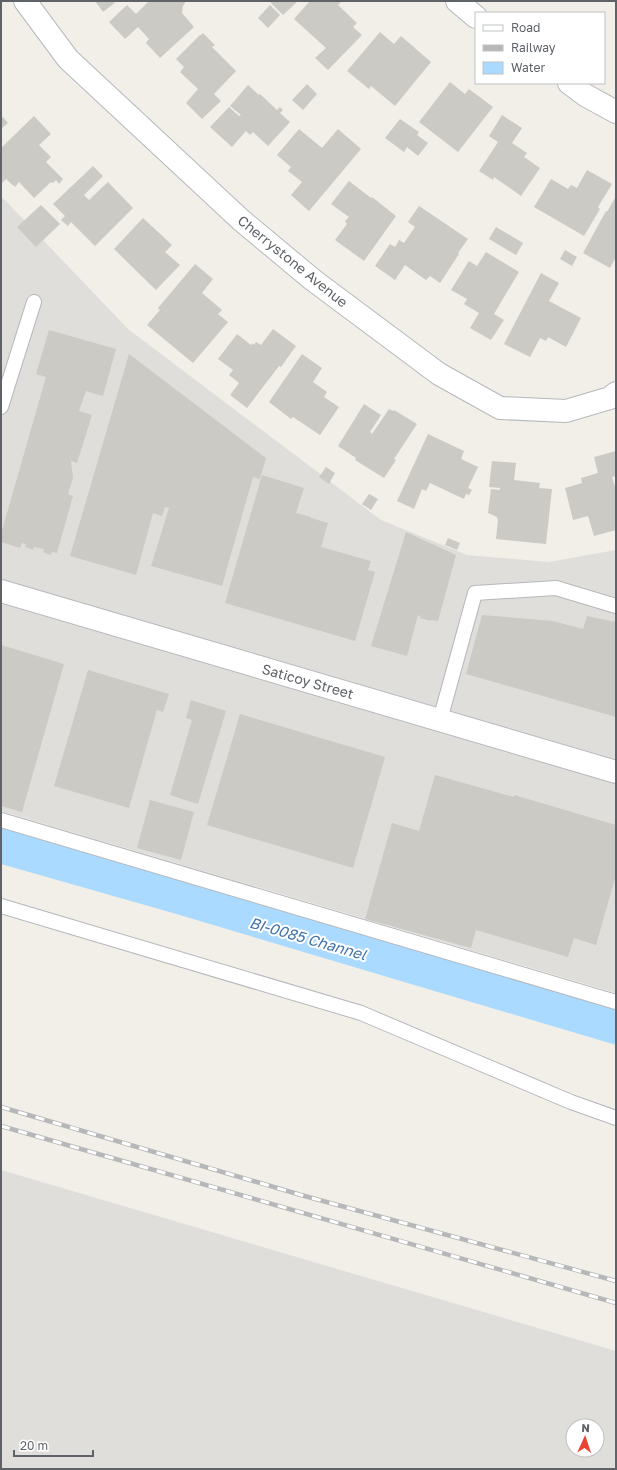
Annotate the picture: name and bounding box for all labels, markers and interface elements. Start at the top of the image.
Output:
legend [475,12,605,84]
text: Road [511,20,540,35]
text: Railway [511,40,556,55]
text: Water [511,60,545,75]
street label: Cherrystone Avenue [235,211,351,311]
street label: Saticoy Street [260,660,356,702]
water label: BI-0085 Channel [248,913,370,964]
north arrow [565,1418,605,1458]
text: N [581,1421,590,1434]
scale bar [14,1432,93,1458]
text: 20 m [20,1438,48,1453]

